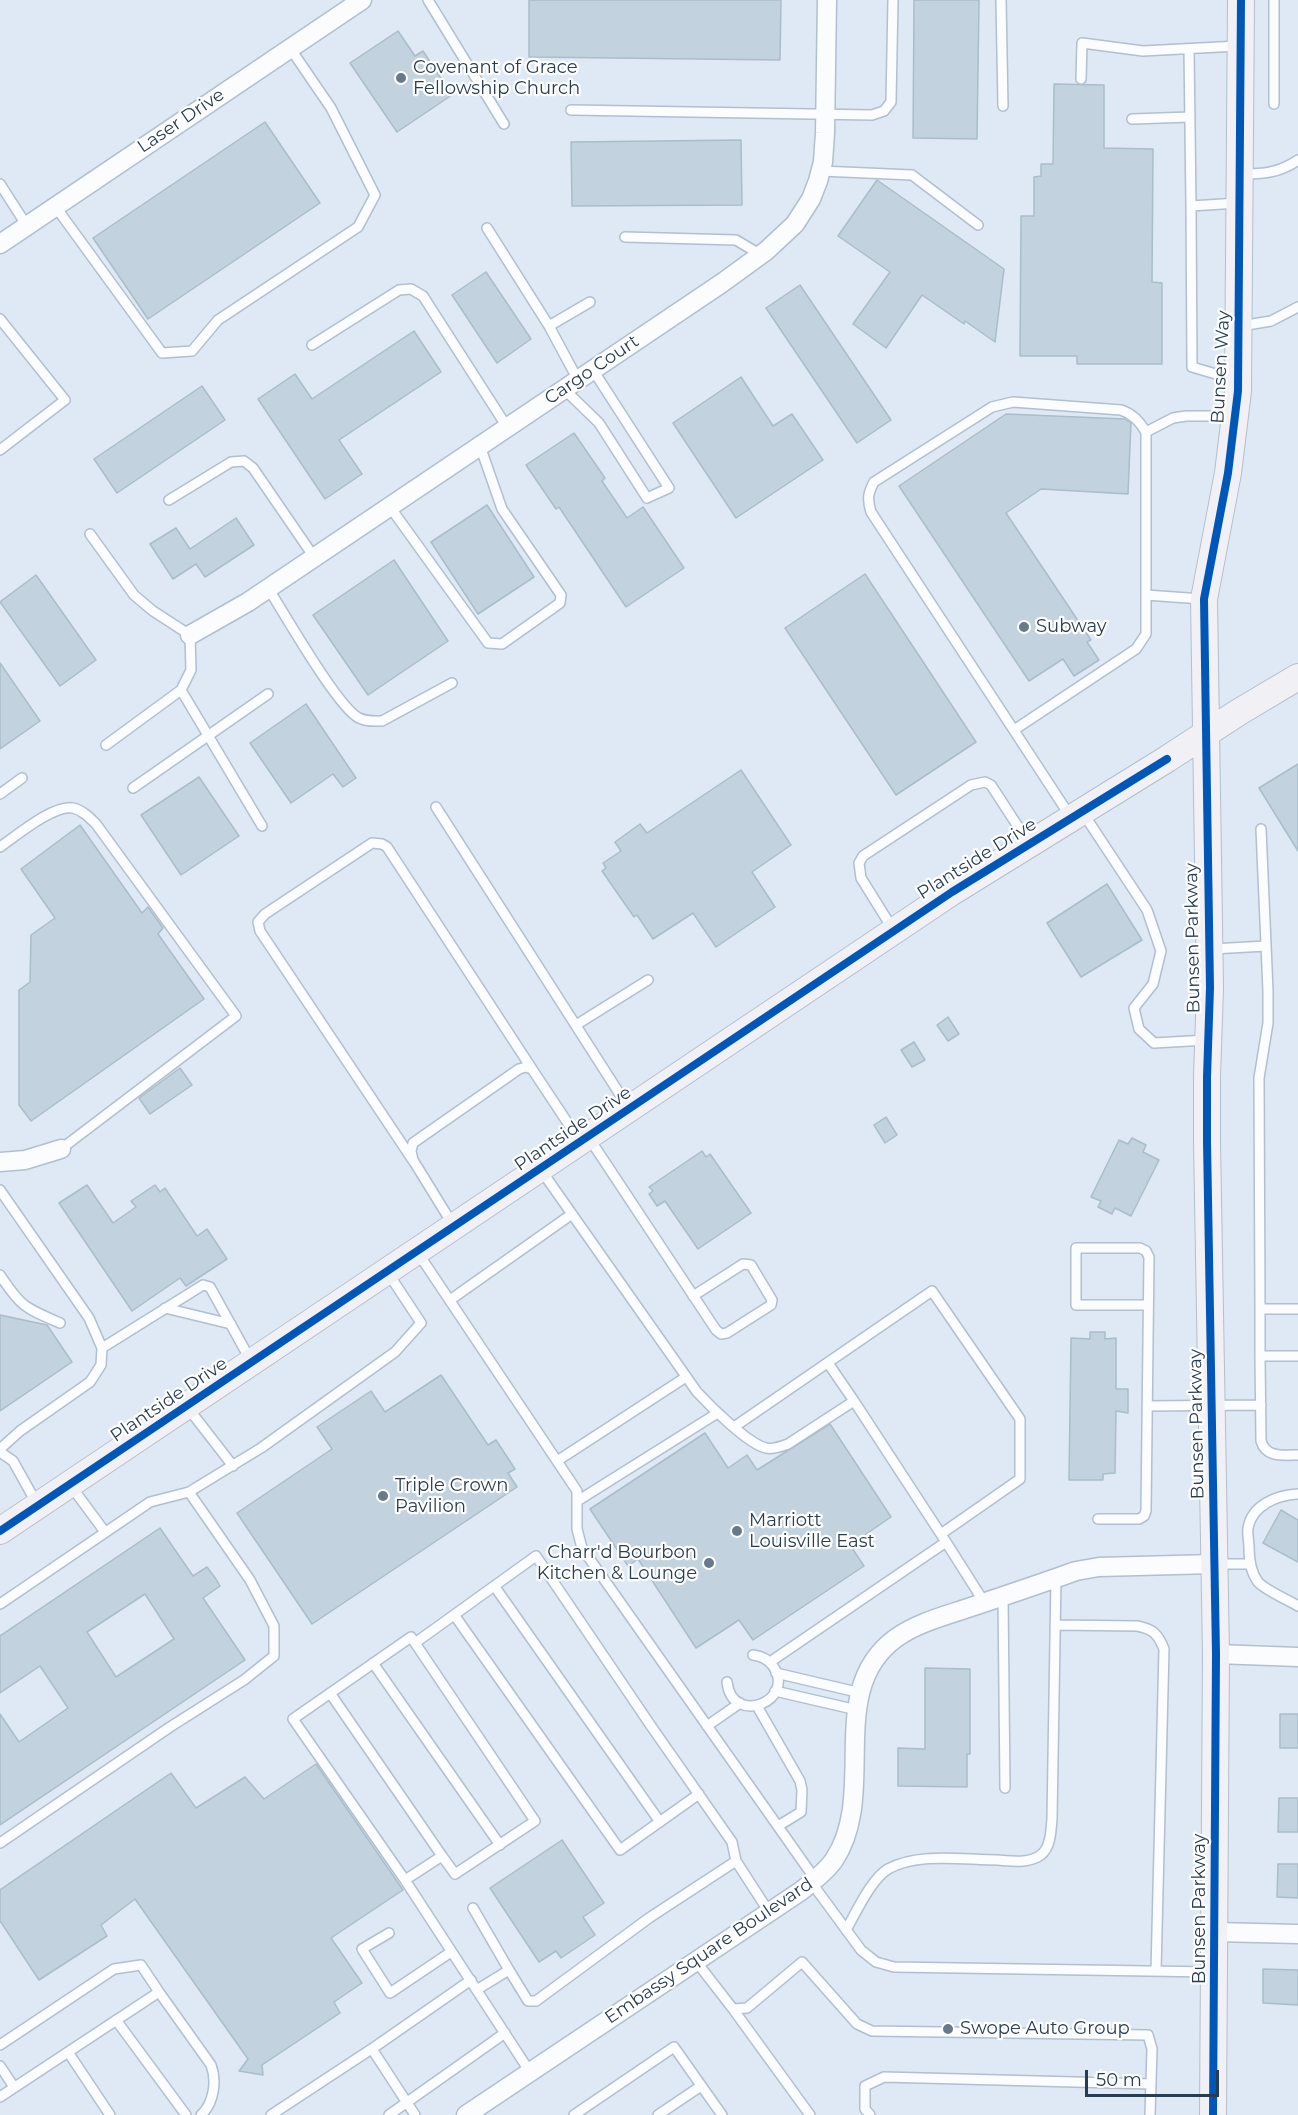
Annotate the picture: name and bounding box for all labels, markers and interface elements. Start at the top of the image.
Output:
place label: Covenant of Grace Fellowship Church [413,57,580,100]
marker: Covenant of Grace Fellowship Church [394,71,408,85]
street label: Laser Drive [134,84,228,158]
street label: Bunsen Way [1207,310,1235,424]
street label: Cargo Court [541,331,643,409]
place label: Subway [1036,616,1107,638]
marker: Subway [1017,620,1031,634]
street label: Plantside Drive [913,814,1041,904]
street label: Bunsen Parkway [1181,863,1205,1013]
street label: Plantside Drive [510,1082,636,1176]
street label: Bunsen Parkway [1185,1349,1209,1499]
street label: Plantside Drive [106,1353,232,1447]
place label: Triple Crown Pavilion [395,1475,508,1518]
marker: Triple Crown Pavilion [376,1489,390,1503]
place label: Marriott Louisville East [749,1510,875,1552]
marker: Marriott Louisville East [730,1524,744,1538]
place label: Charr'd Bourbon Kitchen & Lounge [537,1542,697,1584]
marker: Charr'd Bourbon Kitchen & Lounge [702,1556,716,1570]
street label: Bunsen Parkway [1189,1834,1211,1984]
street label: Embassy Square Boulevard [601,1873,817,2029]
place label: Swope Auto Group [960,2018,1130,2040]
marker: Swope Auto Group [941,2022,955,2036]
scale bar [1088,2058,1222,2096]
text: 50 m [1096,2069,1142,2091]

